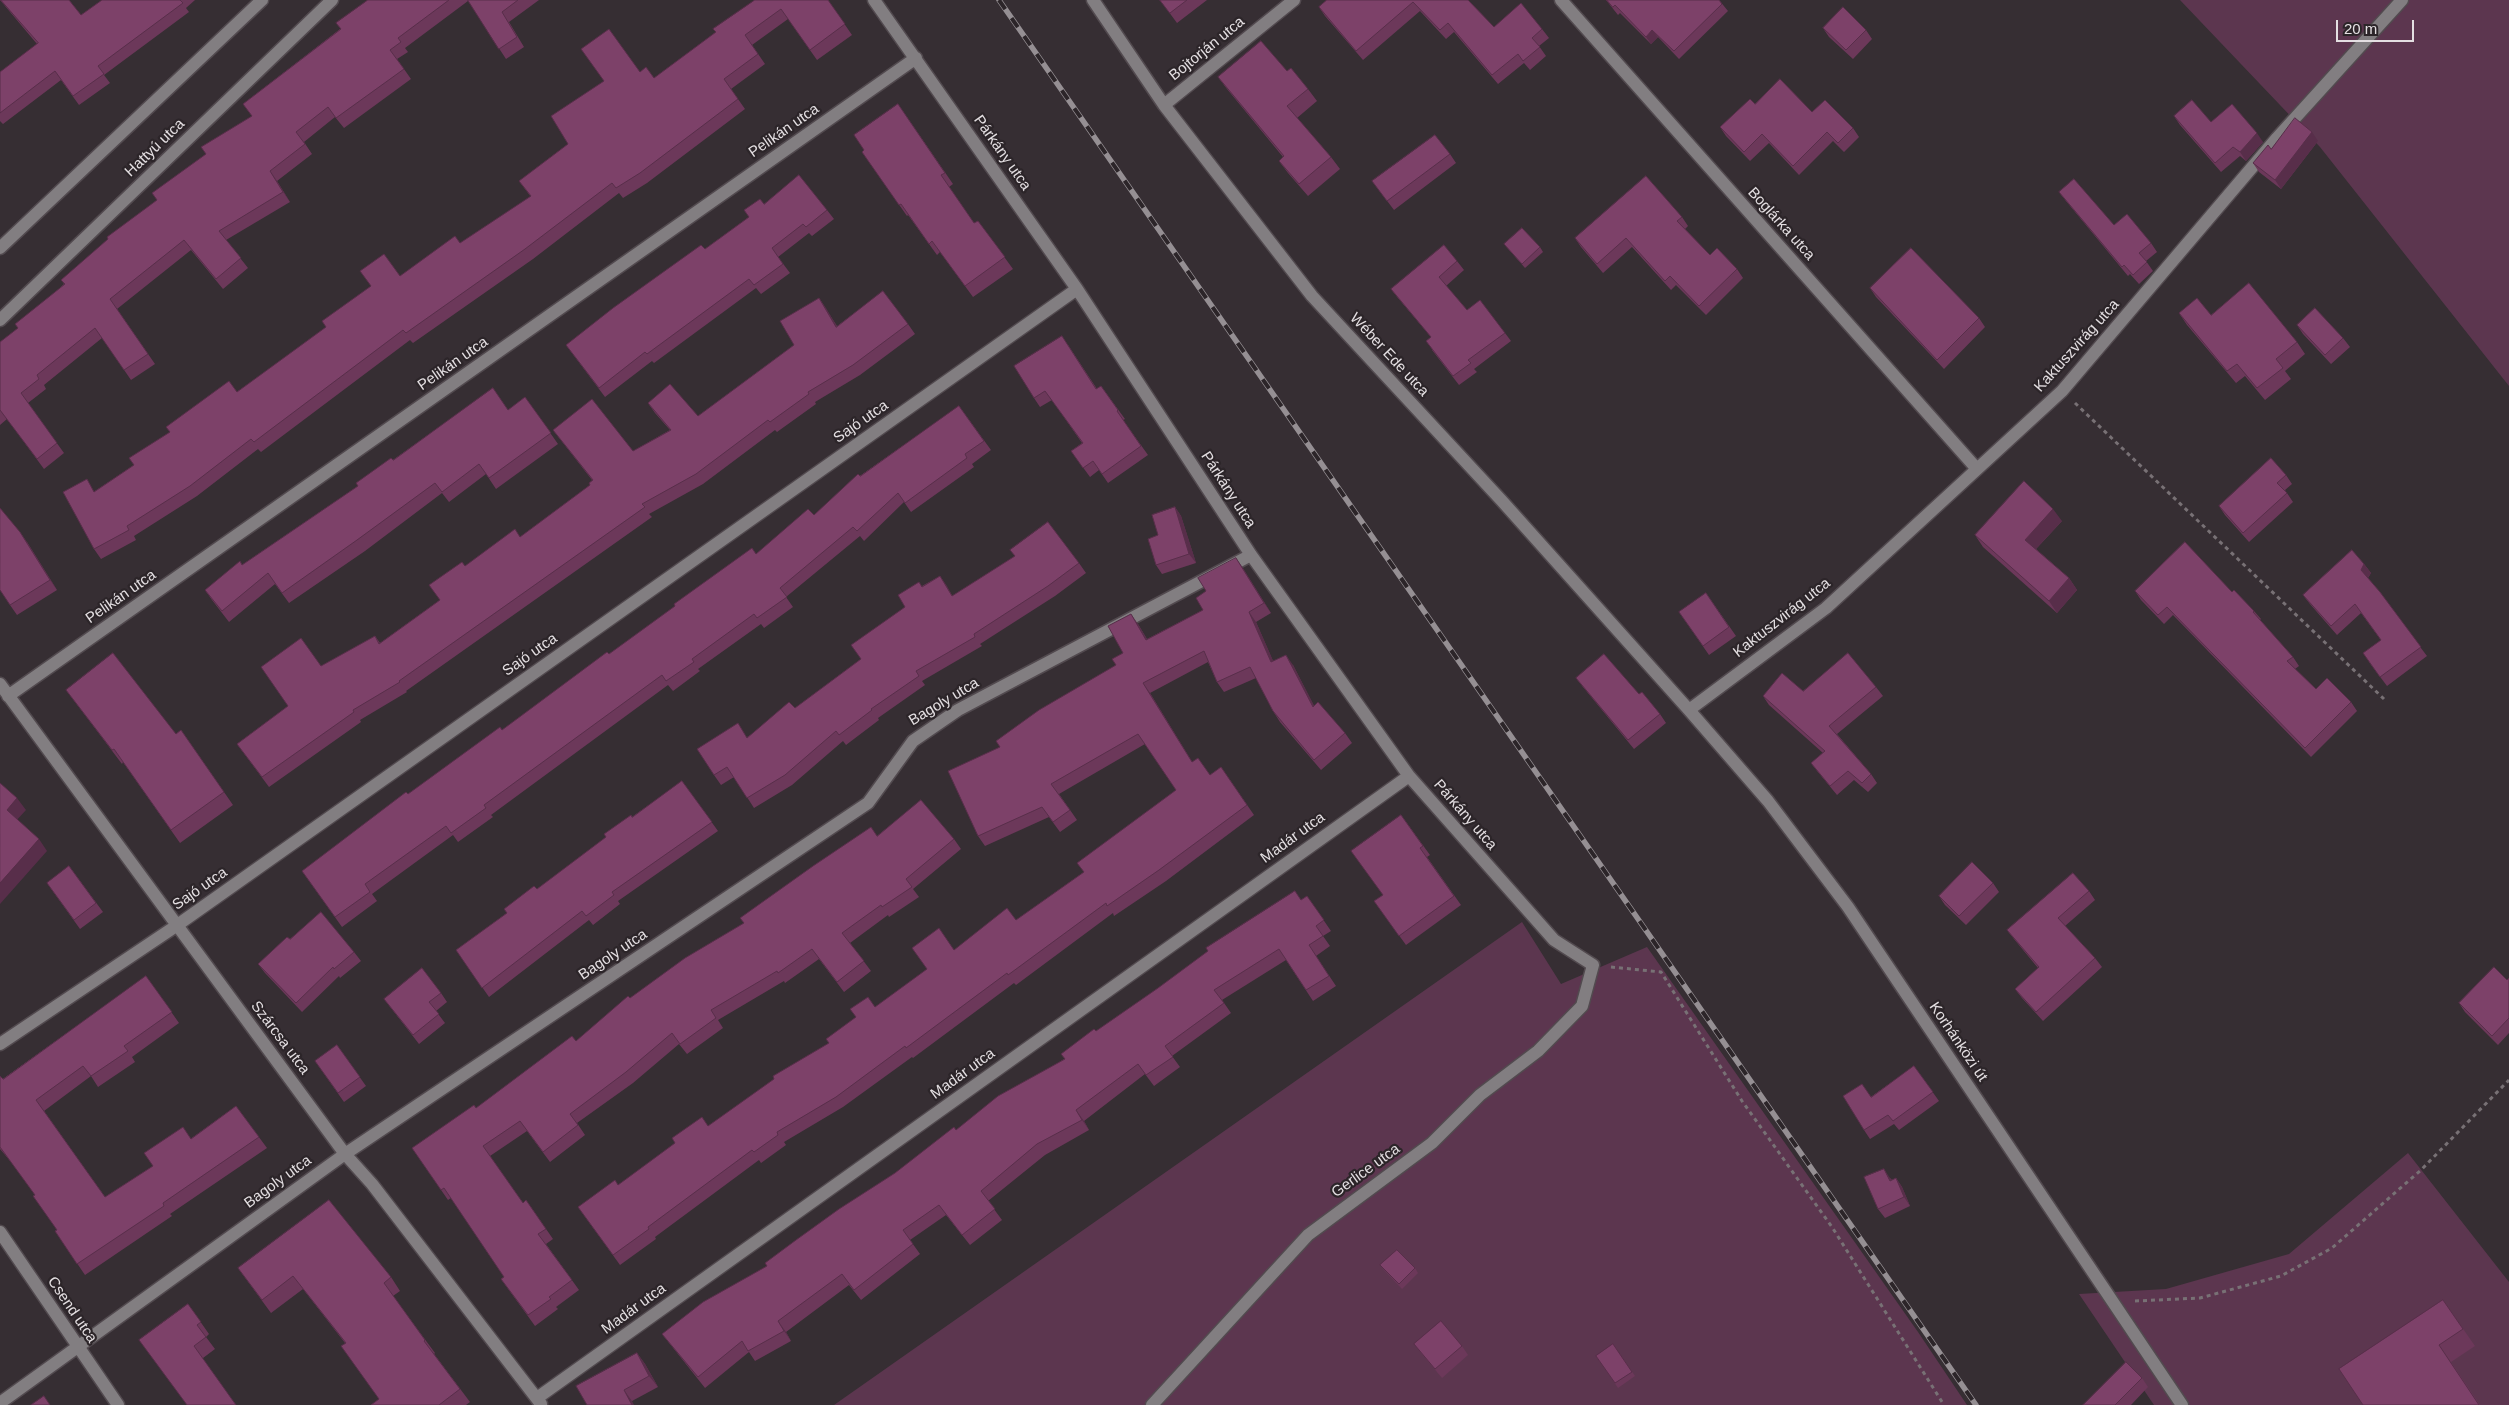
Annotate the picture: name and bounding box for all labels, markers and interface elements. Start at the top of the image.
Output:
scale bar [2339,10,2416,42]
street label: Bojtorján utca [1166,13,1248,85]
text: 20 m [2344,20,2377,37]
street label: Pelikán utca [745,100,823,162]
street label: Párkány utca [970,112,1034,194]
street label: Hattyú utca [121,115,189,181]
street label: Boglárka utca [1744,184,1818,264]
street label: Kaktuszvirág utca [2031,296,2123,396]
street label: Wéber Ede utca [1346,310,1432,400]
street label: Pelikán utca [414,333,492,395]
street label: Sajó utca [830,397,892,447]
street label: Párkány utca [1197,448,1259,532]
street label: Pelikán utca [82,566,160,628]
street label: Kaktuszvirág utca [1730,574,1834,662]
street label: Sajó utca [499,630,561,680]
street label: Bagoly utca [906,674,982,730]
street label: Párkány utca [1429,776,1501,854]
street label: Madár utca [1257,809,1329,867]
street label: Sajó utca [169,864,231,914]
street label: Bagoly utca [575,926,651,984]
street label: Szárcsa utca [247,998,313,1078]
street label: Korhánközi út [1925,999,1991,1085]
street label: Madár utca [927,1045,999,1103]
street label: Gerlice utca [1328,1140,1404,1202]
street label: Bagoly utca [241,1152,315,1212]
street label: Csend utca [43,1274,101,1346]
street label: Madár utca [598,1280,670,1338]

